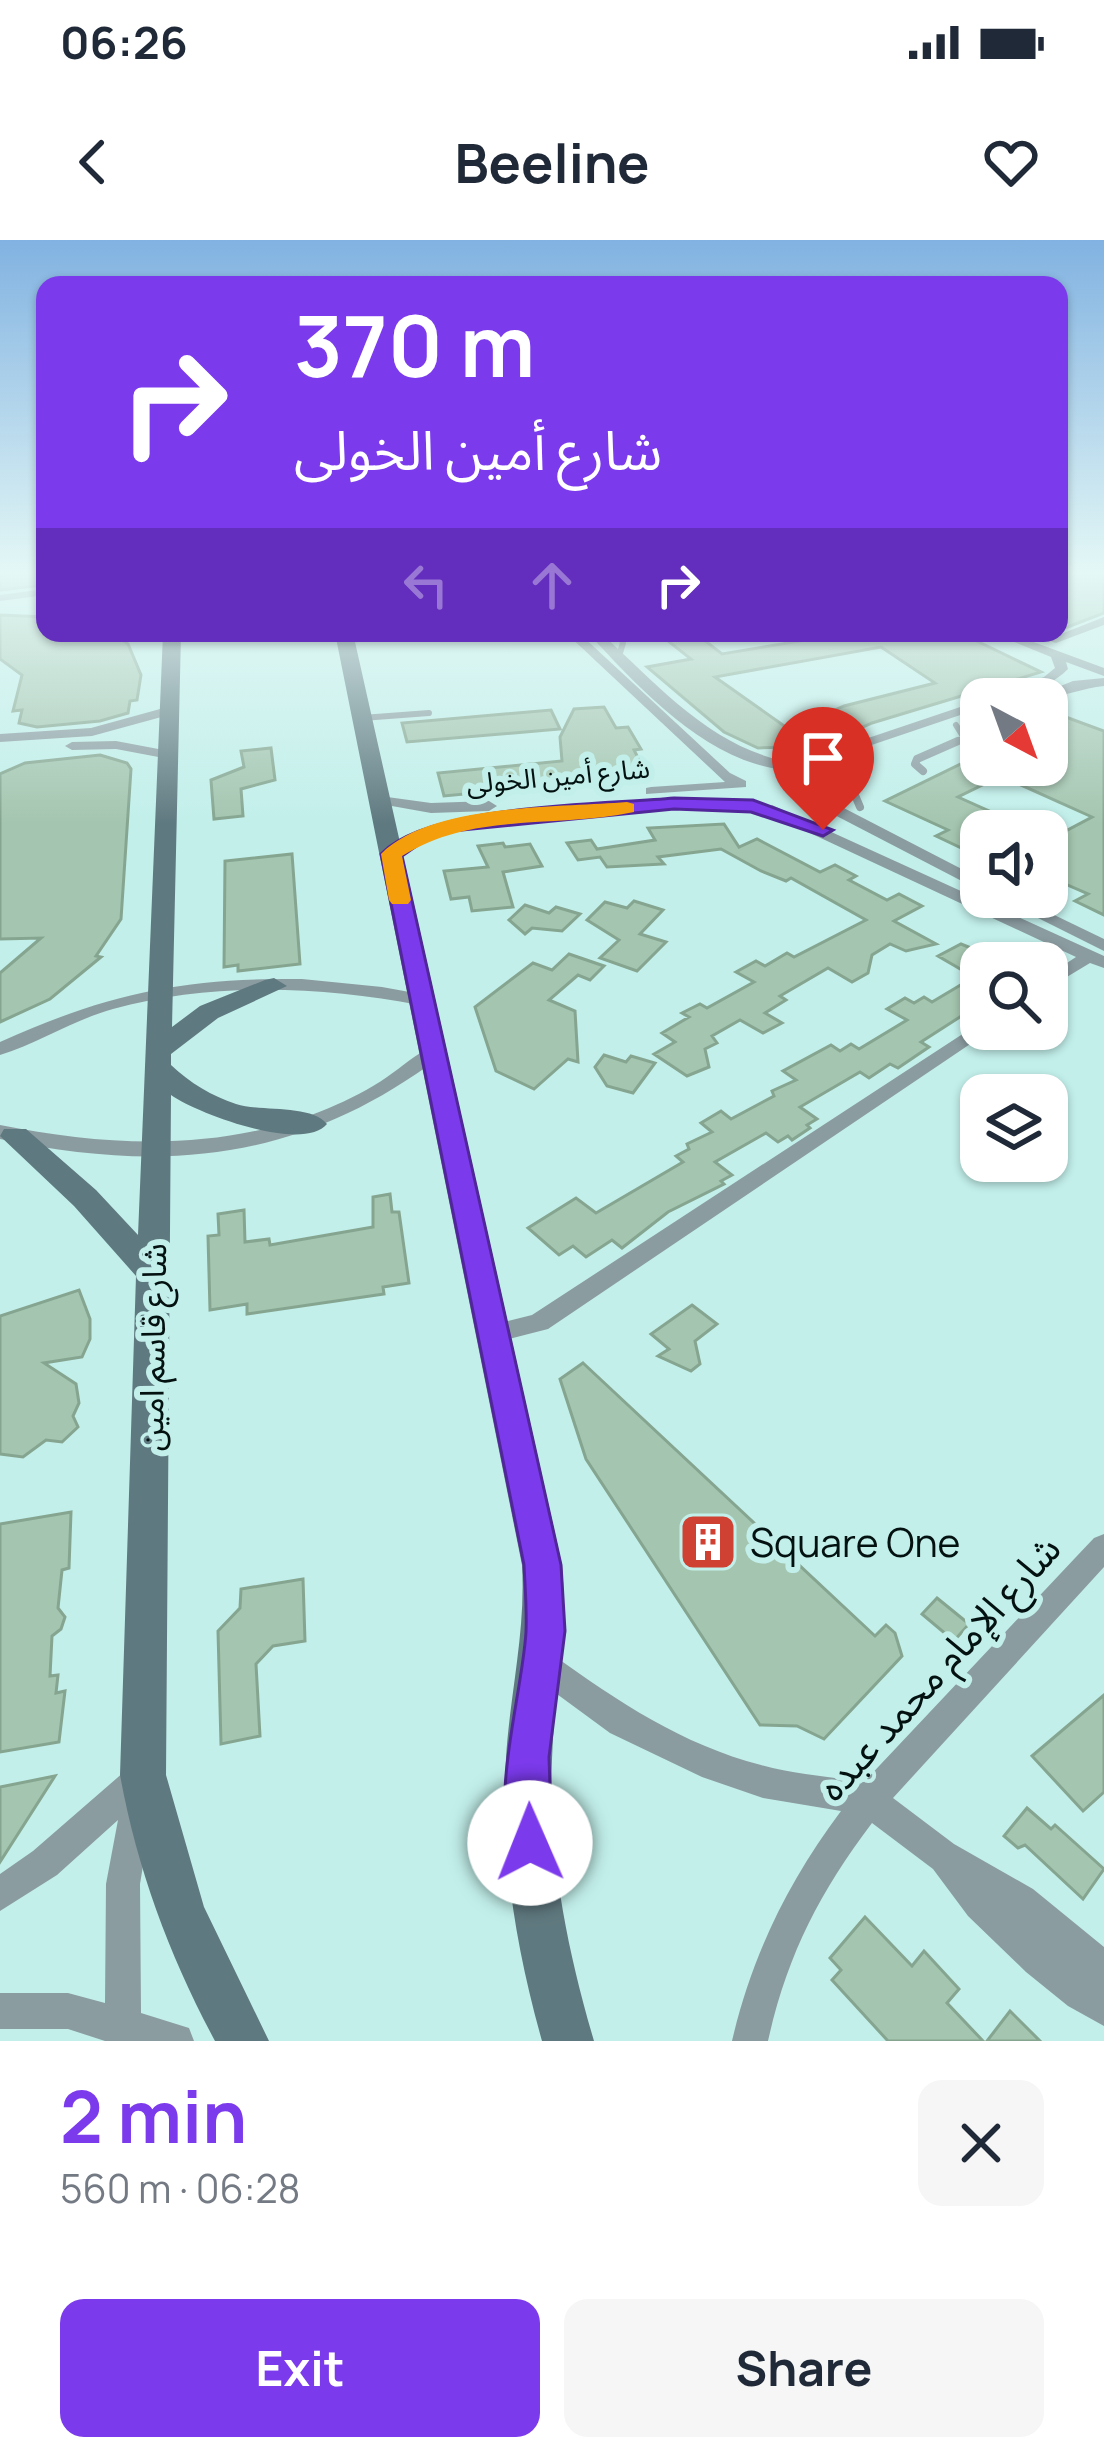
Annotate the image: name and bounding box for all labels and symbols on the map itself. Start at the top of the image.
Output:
north arrow [960,678,1068,786]
pin [772,707,874,830]
street label: شارع أمين الخولى [465,749,652,804]
street label: شارع قاسم امين [128,1243,180,1451]
building icon: Square One [677,1511,739,1573]
place label: Square One [750,1515,960,1569]
street label: شارع الإمام محمد عبده [804,1523,1075,1814]
position arrow [467,1780,593,1906]

